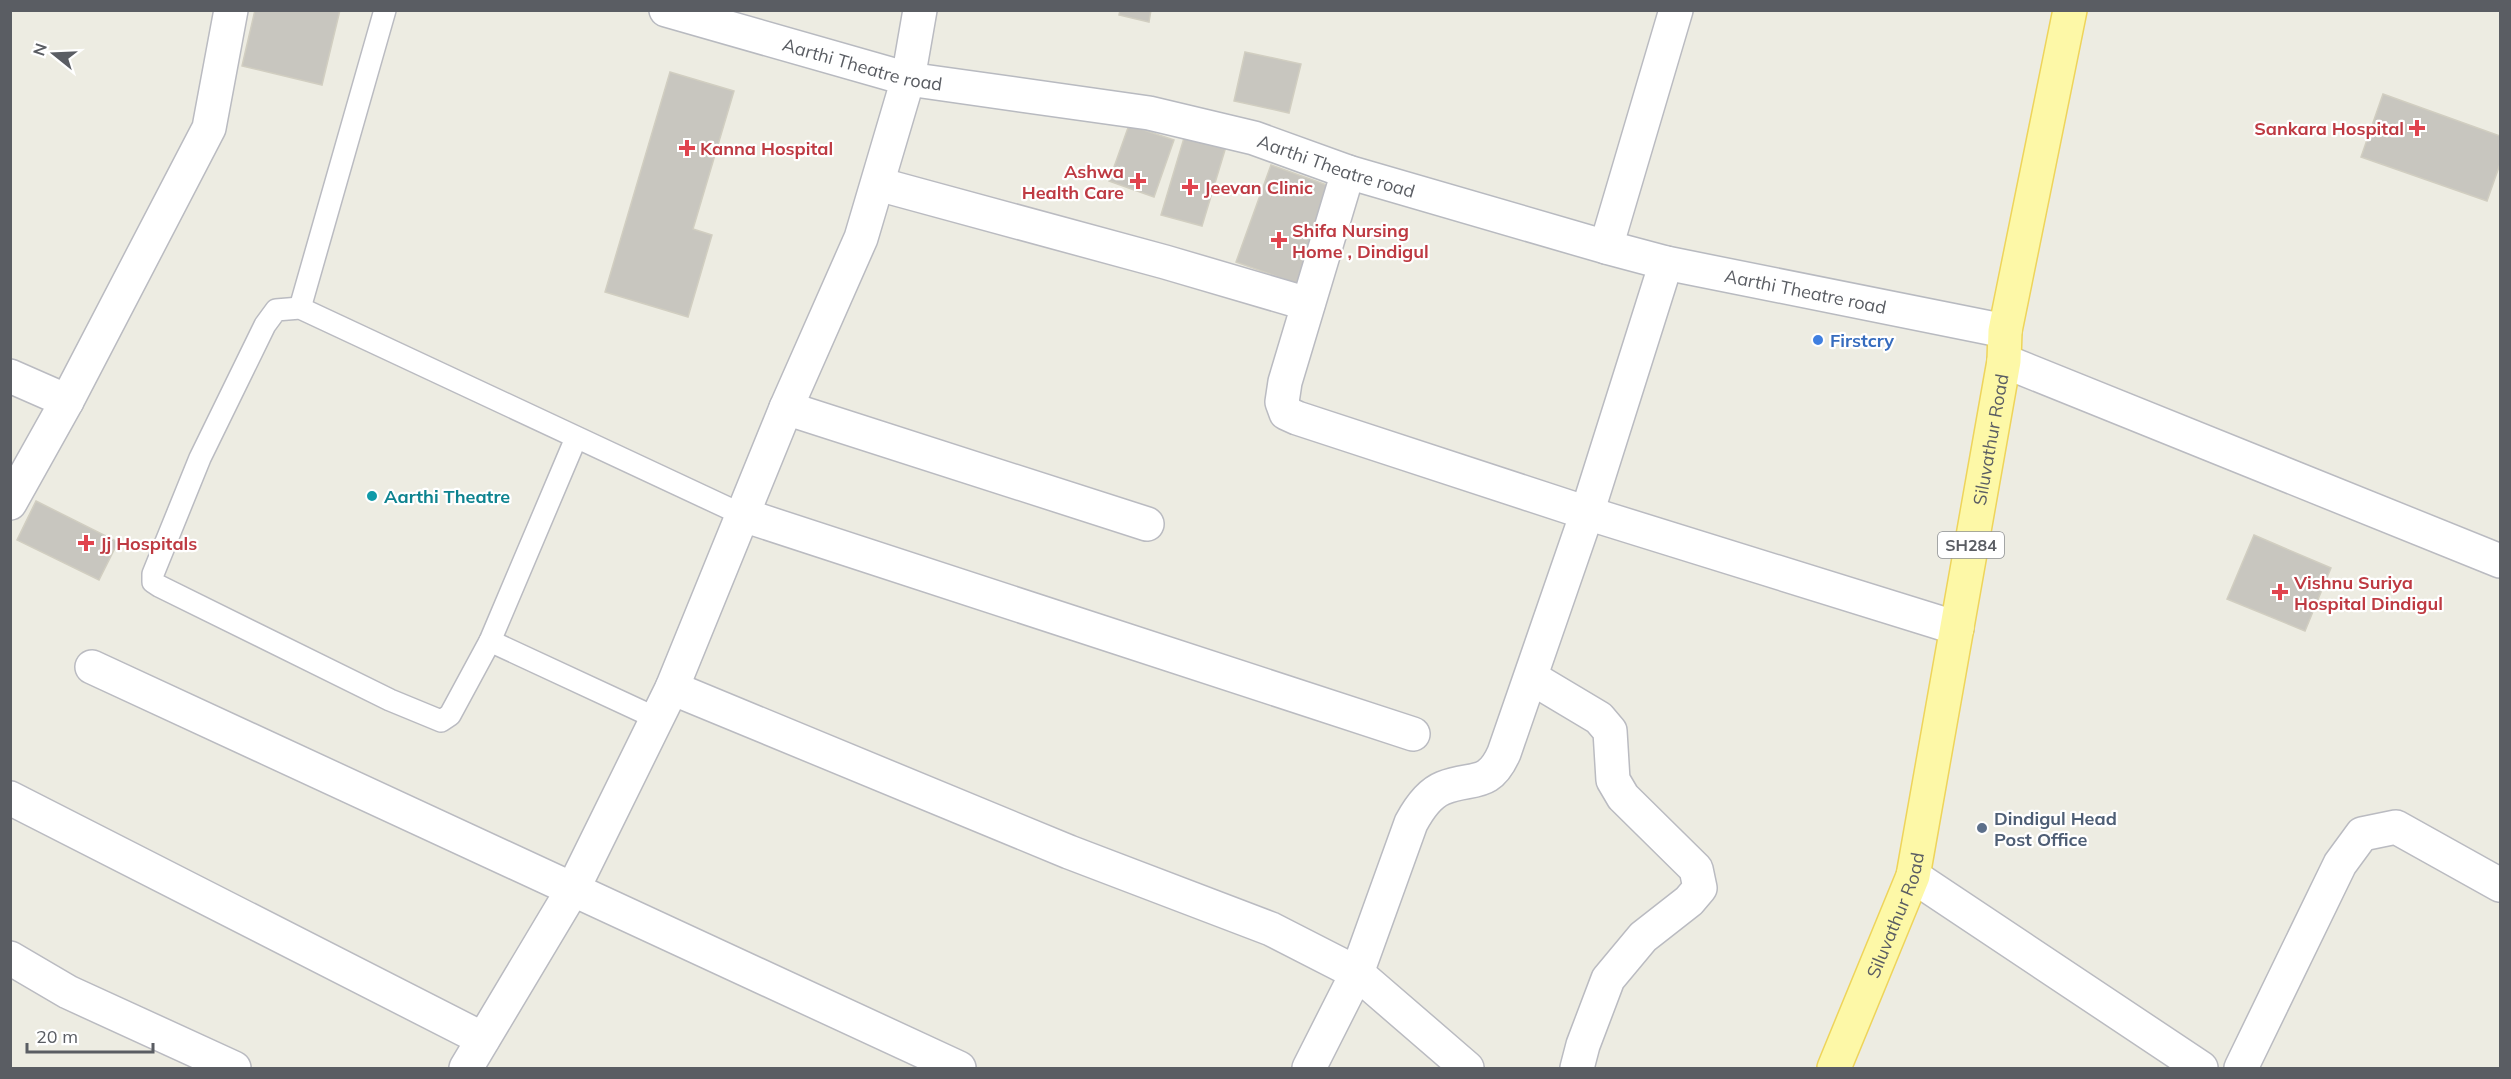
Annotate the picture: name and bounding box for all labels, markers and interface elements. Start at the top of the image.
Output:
north arrow [24,24,84,84]
street label: Aarthi Theatre road [780,32,944,95]
text: N [28,41,51,58]
place label: Sankara Hospital [2254,117,2404,140]
marker: Sankara Hospital [2408,119,2426,137]
street label: Aarthi Theatre road [1255,129,1418,202]
place label: Kanna Hospital [700,137,833,160]
marker: Kanna Hospital [678,139,696,157]
place label: Ashwa Health Care [1022,160,1124,204]
marker: Ashwa Health Care [1129,172,1147,190]
place label: Jeevan Clinic [1204,176,1313,199]
marker: Jeevan Clinic [1181,178,1199,196]
place label: Shifa Nursing Home , Dindigul [1292,219,1429,263]
marker: Shifa Nursing Home , Dindigul [1270,231,1288,249]
street label: Aarthi Theatre road [1723,264,1888,318]
place label: Firstcry [1830,329,1894,352]
marker: Firstcry [1811,333,1825,347]
street label: Siluvathur Road [1967,372,2013,507]
place label: Aarthi Theatre [384,485,510,508]
marker: Aarthi Theatre [365,489,379,503]
place label: Jj Hospitals [100,532,197,555]
road number: SH284 [1938,532,2004,558]
marker: Jj Hospitals [77,534,95,552]
place label: Vishnu Suriya Hospital Dindigul [2293,571,2443,615]
marker: Vishnu Suriya Hospital Dindigul [2271,583,2289,601]
place label: Dindigul Head Post Office [1994,807,2117,851]
marker: Dindigul Head Post Office [1975,821,1989,835]
street label: Siluvathur Road [1861,850,1928,981]
scale bar [27,1016,153,1054]
text: 20 m [36,1025,78,1048]

